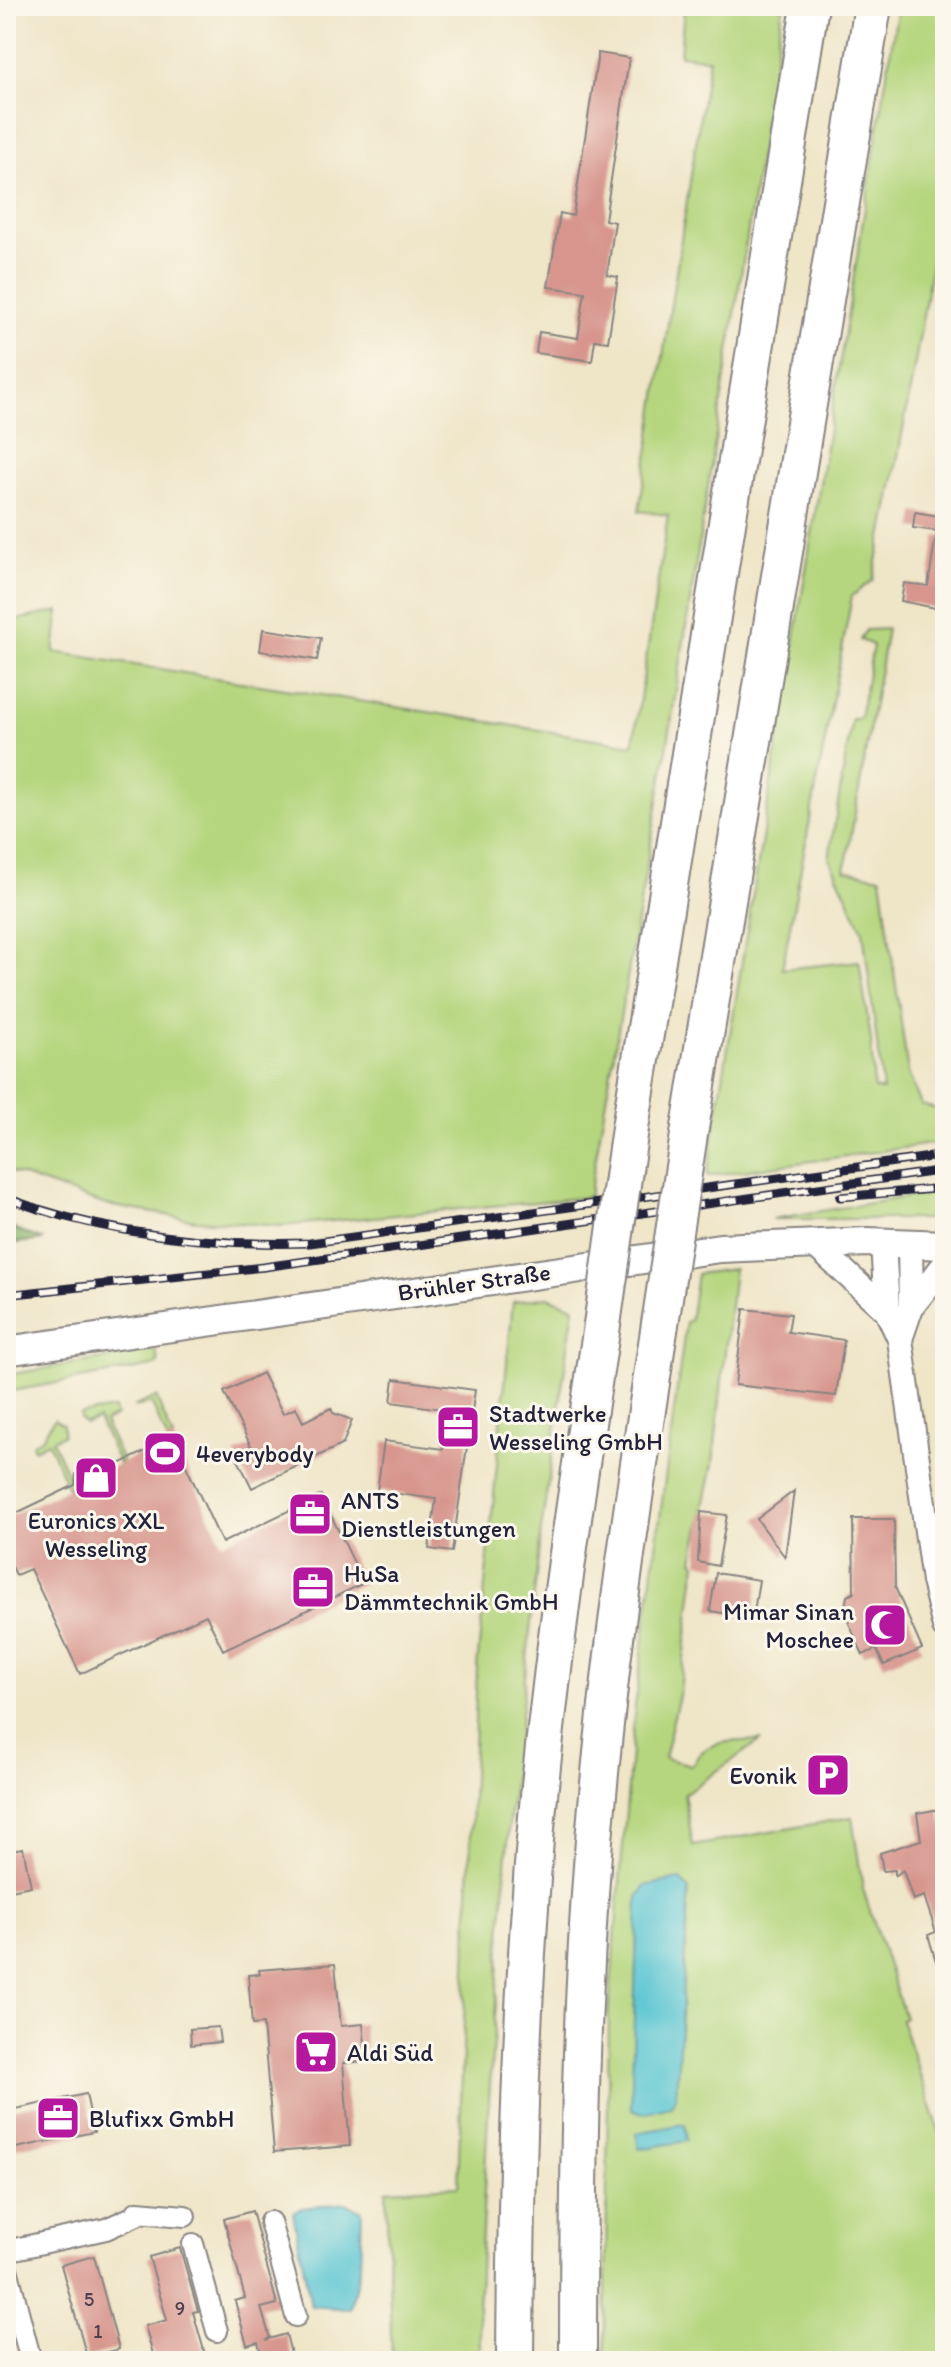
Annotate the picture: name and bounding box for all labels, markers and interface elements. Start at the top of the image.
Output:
street label: Brühler Straße [396,1257,552,1307]
place label: Stadtwerke Wesseling GmbH [489,1399,663,1456]
office icon: Stadtwerke Wesseling GmbH [434,1403,482,1451]
sports icon: 4everybody [141,1429,189,1477]
place label: 4everybody [196,1439,314,1468]
shop icon: Euronics XXL Wesseling [72,1454,120,1502]
place label: ANTS Dienstleistungen [341,1486,516,1543]
office icon: ANTS Dienstleistungen [286,1490,334,1538]
place label: Euronics XXL Wesseling [28,1506,164,1563]
place label: HuSa Dämmtechnik GmbH [344,1559,559,1616]
office icon: HuSa Dämmtechnik GmbH [289,1563,337,1611]
place label: Mimar Sinan Moschee [723,1597,854,1654]
mosque icon: Mimar Sinan Moschee [861,1601,909,1649]
parking icon: Evonik [804,1751,852,1799]
place label: Evonik [729,1761,798,1790]
supermarket icon: Aldi Süd [292,2028,340,2076]
place label: Aldi Süd [347,2038,433,2067]
office icon: Blufixx GmbH [34,2094,82,2142]
place label: Blufixx GmbH [89,2104,234,2133]
house number: 5 [84,2287,94,2311]
house number: 9 [175,2296,185,2320]
house number: 1 [93,2319,103,2343]

